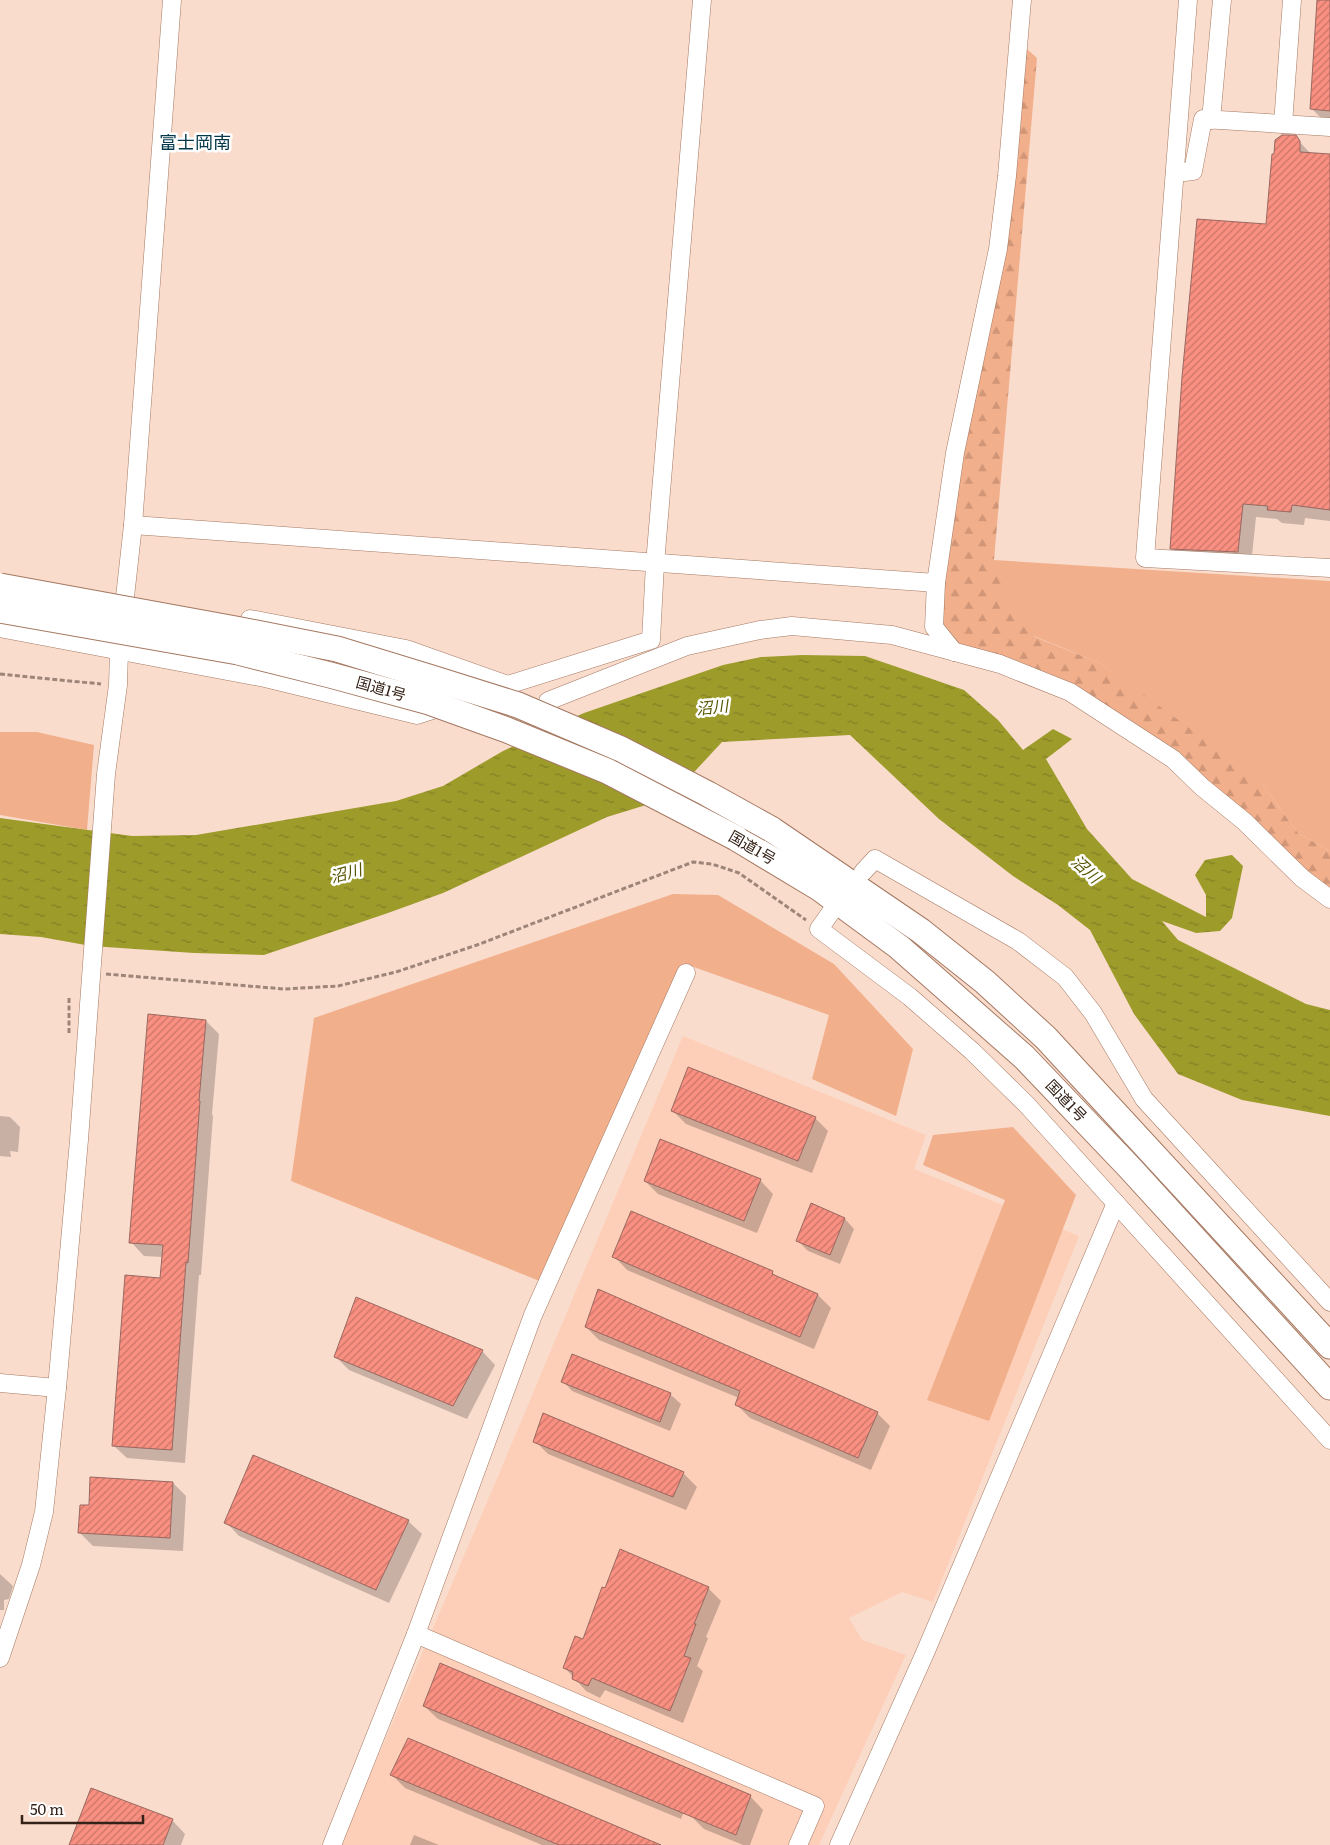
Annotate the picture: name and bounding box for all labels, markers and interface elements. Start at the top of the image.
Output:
district label: 富士岡南 [159,128,231,155]
street label: 国道1号 [354,669,409,706]
water label: 沼川 [695,692,731,720]
street label: 国道1号 [725,824,781,869]
water label: 沼川 [1067,849,1108,889]
water label: 沼川 [327,856,366,888]
street label: 国道1号 [1041,1074,1093,1126]
scale bar [22,1792,144,1824]
text: 50 m [30,1797,64,1820]

